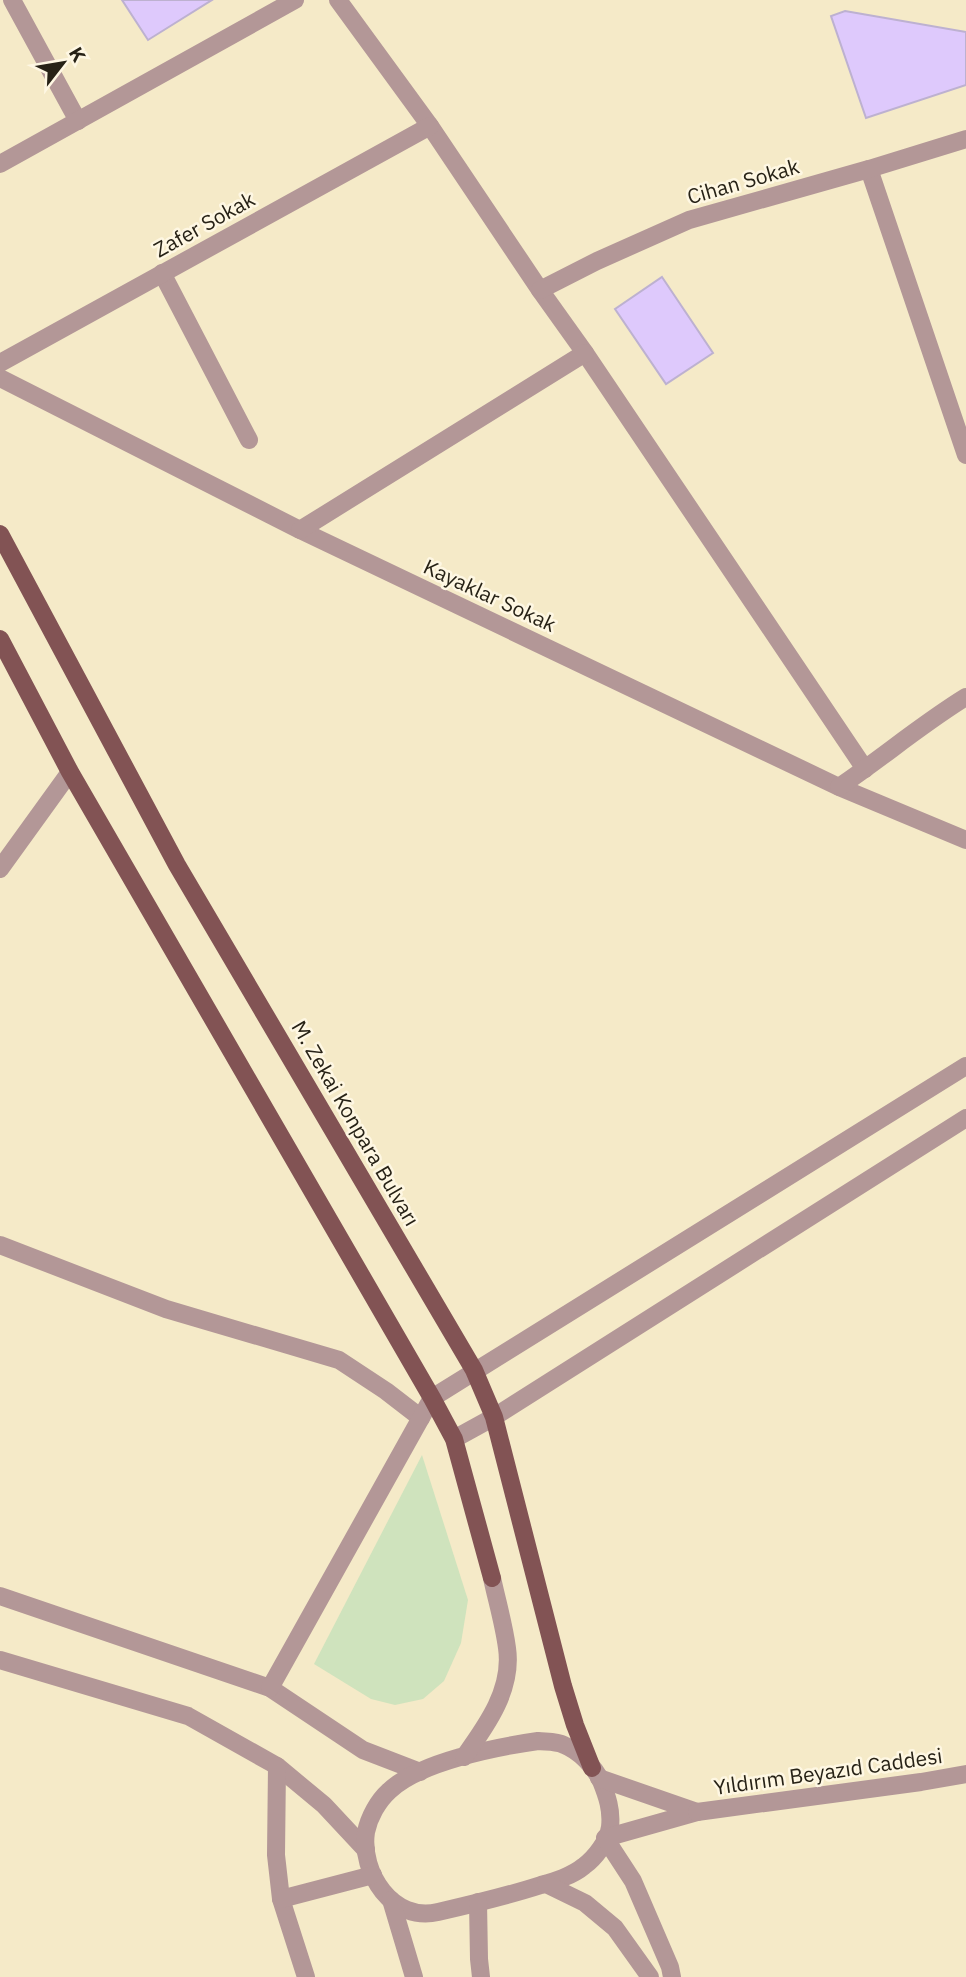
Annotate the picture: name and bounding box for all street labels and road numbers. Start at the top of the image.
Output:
street label: Cihan Sokak [684,152,802,210]
street label: Zafer Sokak [148,185,260,263]
street label: Kayaklar Sokak [419,552,561,638]
street label: M. Zekai Konpara Bulvarı [286,1015,426,1231]
street label: Yıldırım Beyazıd Caddesi [712,1741,944,1801]

